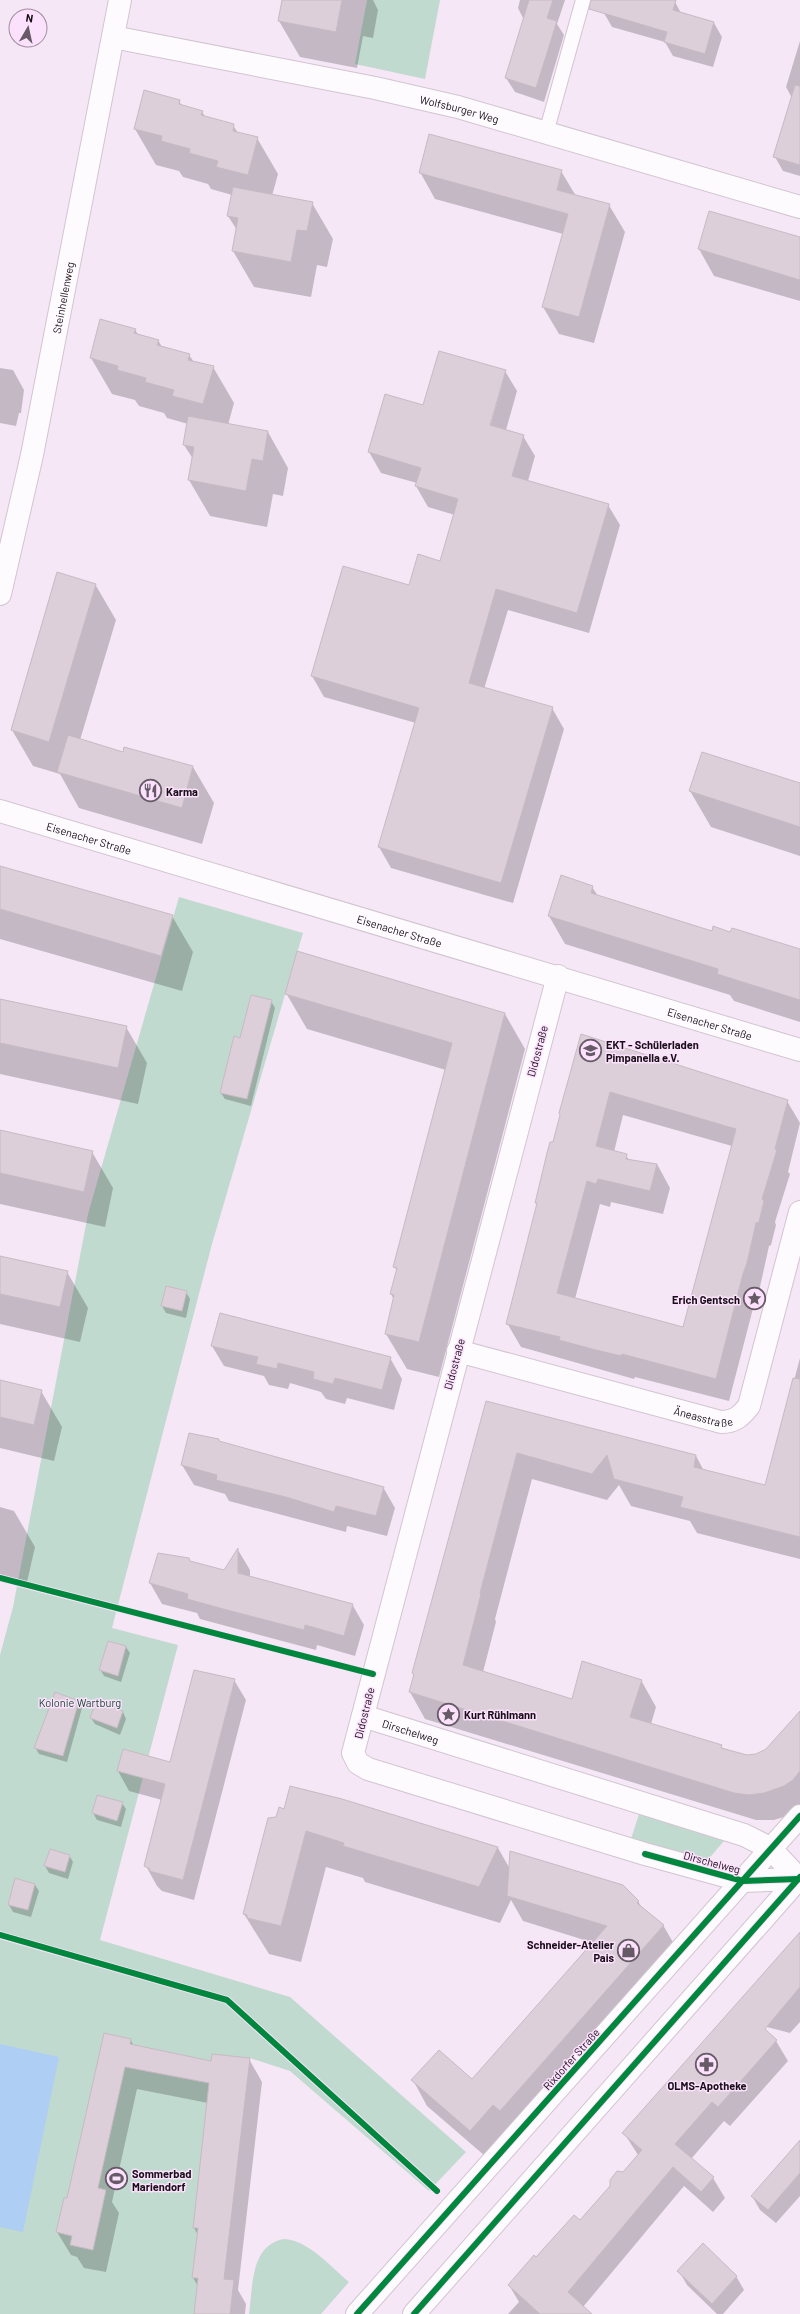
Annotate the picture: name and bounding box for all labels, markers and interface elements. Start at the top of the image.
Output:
north arrow [8,8,48,48]
text: N [25,11,34,25]
street label: Wolfsburger Weg [419,92,501,125]
street label: Steinhellenweg [49,260,76,335]
restaurant icon: Karma [137,778,163,804]
place label: Karma [166,785,198,798]
street label: Eisenacher Straße [45,819,133,856]
street label: Eisenacher Straße [356,912,444,949]
street label: Eisenacher Straße [666,1004,754,1042]
street label: Didostraße [524,1024,550,1078]
school or university icon: EKT - Schülerladen Pimpanella e.V. [578,1037,604,1063]
place label: EKT - Schülerladen Pimpanella e.V. [606,1038,699,1064]
place icon: Erich Gentsch [742,1286,768,1312]
place label: Erich Gentsch [672,1293,740,1306]
street label: Didostraße [441,1337,467,1391]
street label: Äneasstraße [673,1402,734,1429]
street label: Didostraße [351,1686,377,1740]
park label: Kolonie Wartburg [39,1696,121,1709]
place icon: Kurt Rühlmann [435,1701,461,1727]
place label: Kurt Rühlmann [464,1708,536,1721]
street label: Dirschelweg [381,1716,441,1746]
street label: Dirschelweg [682,1848,742,1876]
shop icon: Schneider-Atelier Pais [616,1937,642,1963]
place label: Schneider-Atelier Pais [527,1938,615,1964]
street label: Rixdorfer Straße [540,2025,602,2092]
pharmacy icon: OLMS-Apotheke [694,2052,720,2078]
place label: OLMS-Apotheke [667,2079,747,2092]
sports icon: Sommerbad Mariendorf [104,2166,130,2192]
place label: Sommerbad Mariendorf [132,2167,192,2193]

